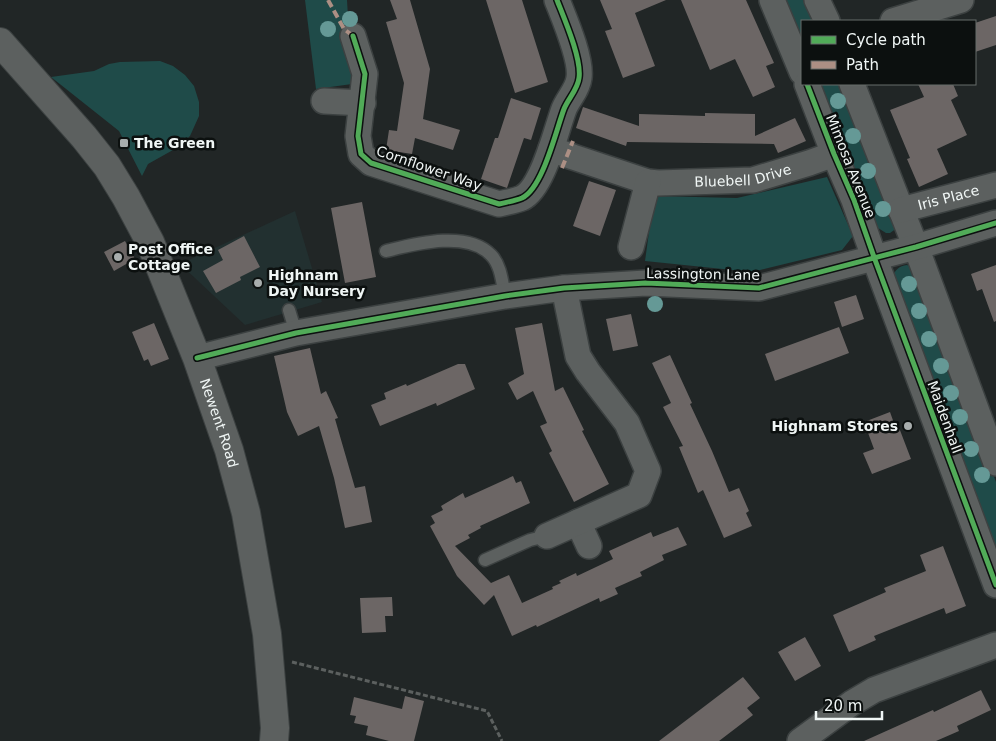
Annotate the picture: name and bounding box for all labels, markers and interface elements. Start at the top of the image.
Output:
legend [801,20,976,85]
text: Cycle path [846,31,926,49]
text: Path [846,56,879,74]
street label: Mimosa Avenue [823,112,879,220]
place label: The Green [134,135,215,151]
marker: The Green [118,137,130,149]
street label: Cornflower Way [374,142,484,194]
street label: Bluebell Drive [694,161,793,190]
street label: Iris Place [916,182,981,213]
place label: Post Office Cottage [128,241,213,273]
marker: Post Office Cottage [112,251,124,263]
street label: Lassington Lane [646,265,760,283]
place label: Highnam Day Nursery [268,267,365,299]
marker: Highnam Day Nursery [252,277,264,289]
street label: Newent Road [197,376,241,469]
street label: Maidenhall [924,378,966,456]
place label: Highnam Stores [771,418,898,434]
marker: Highnam Stores [902,420,914,432]
scale bar [816,688,882,720]
text: 20 m [824,697,862,715]

